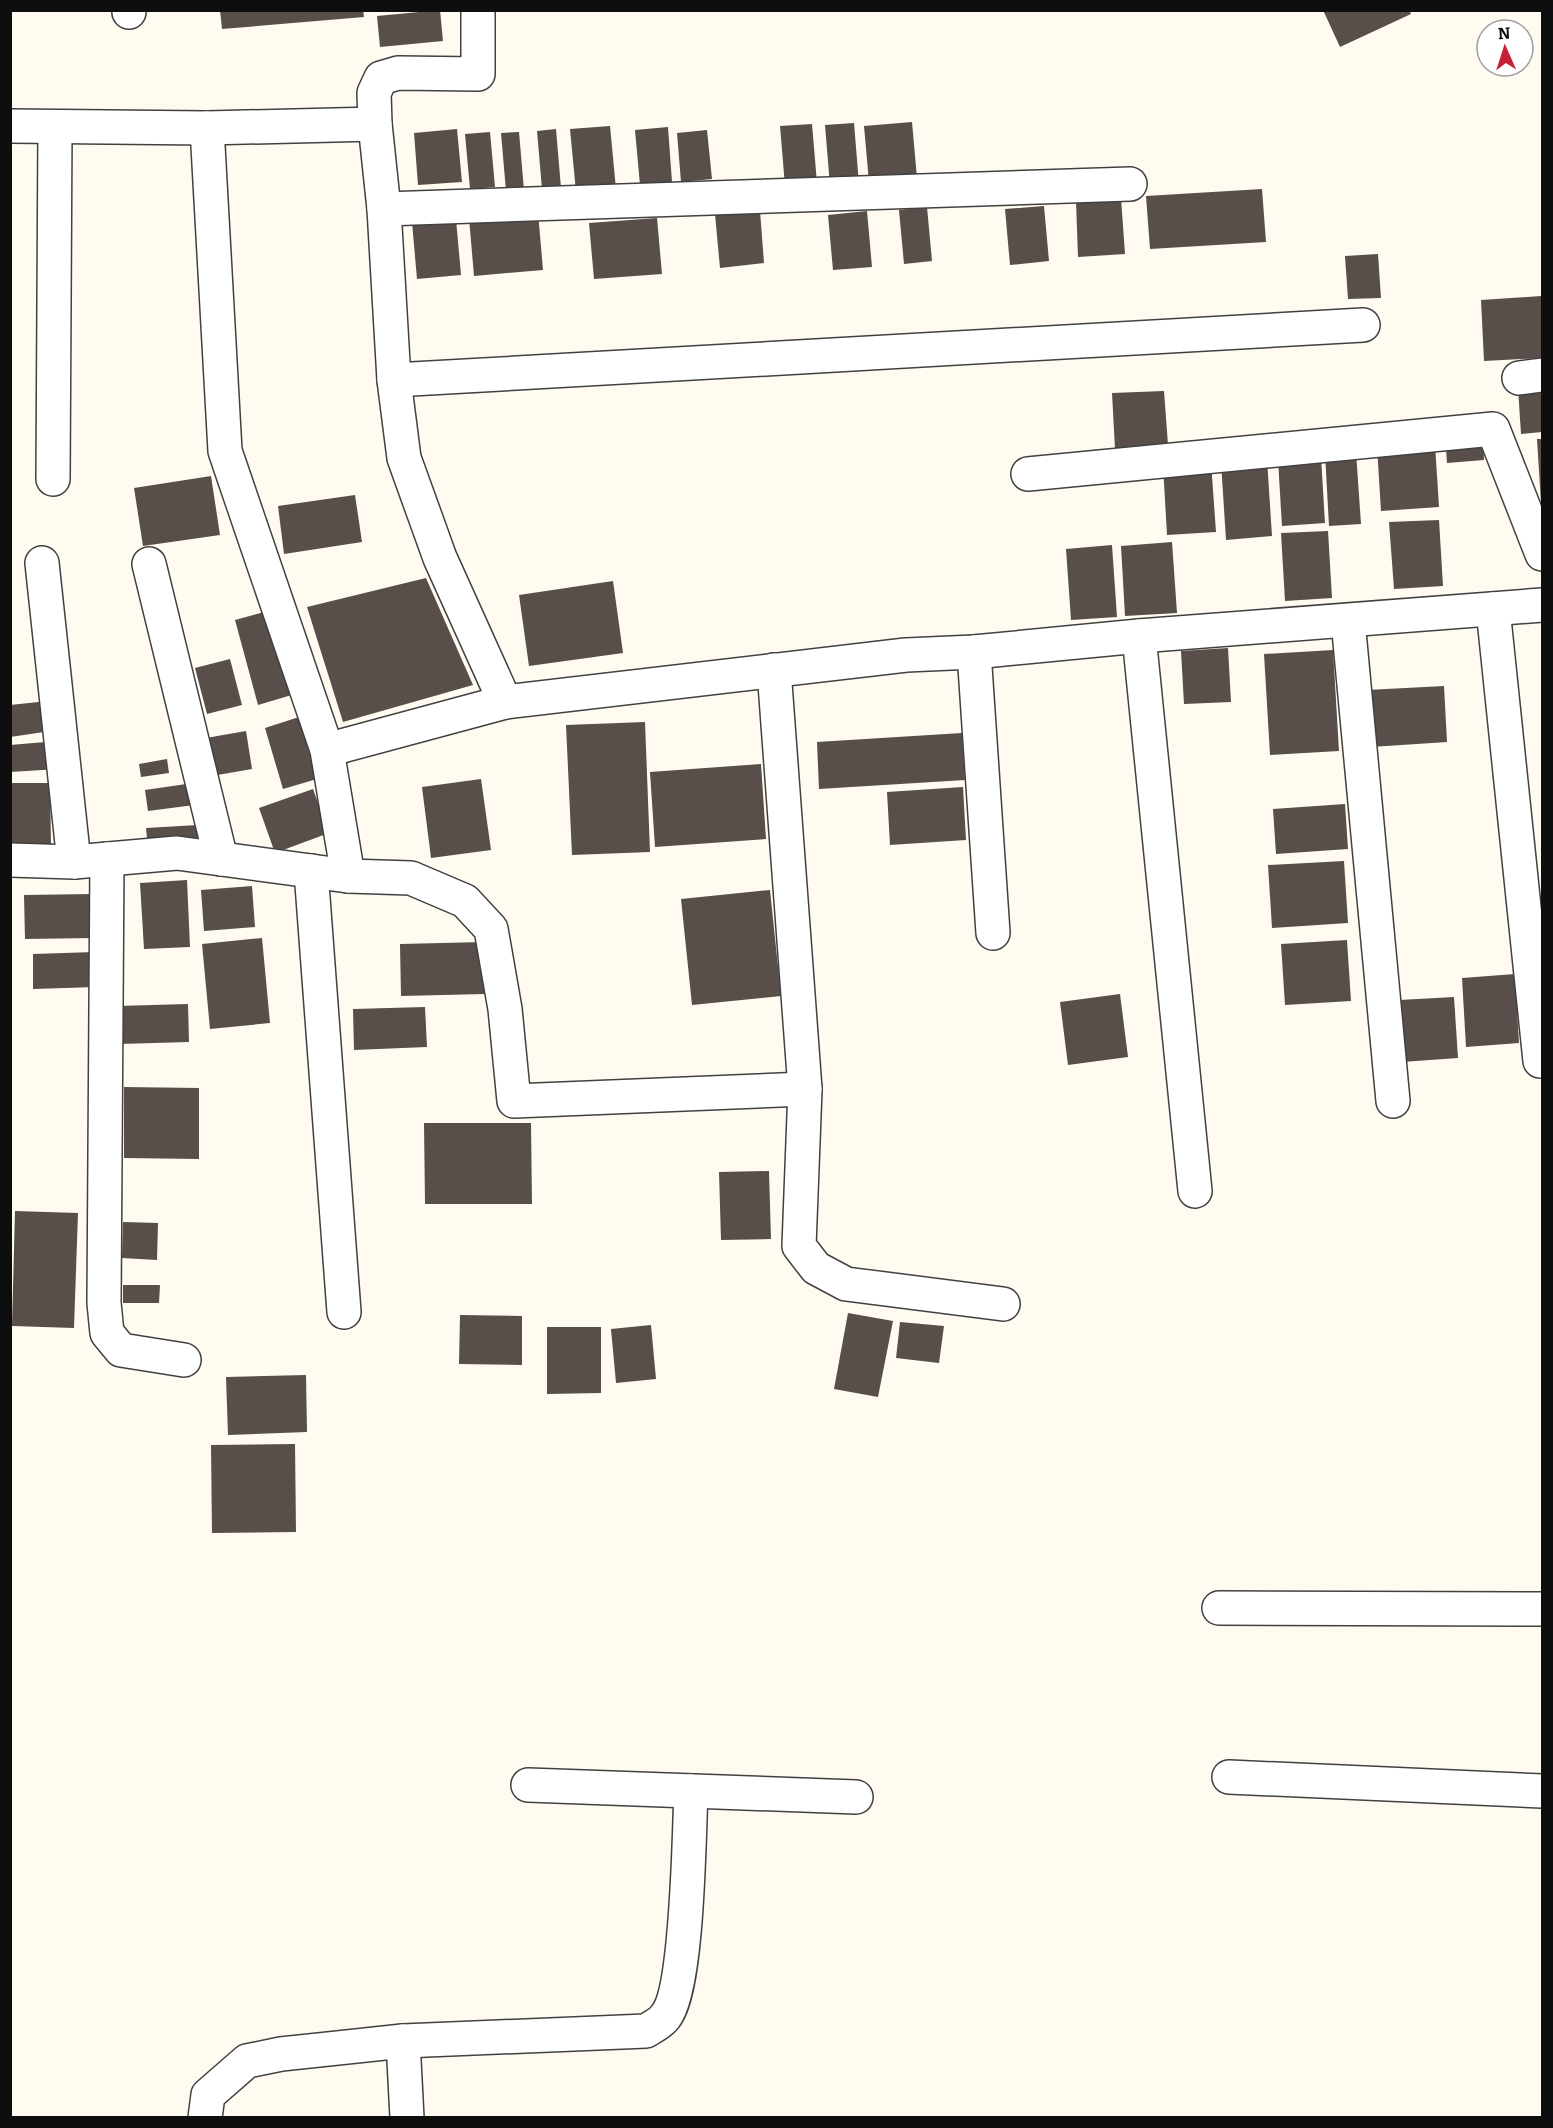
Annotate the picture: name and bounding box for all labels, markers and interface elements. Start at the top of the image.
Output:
north arrow [1475,18,1535,78]
text: N [1498,24,1511,43]

